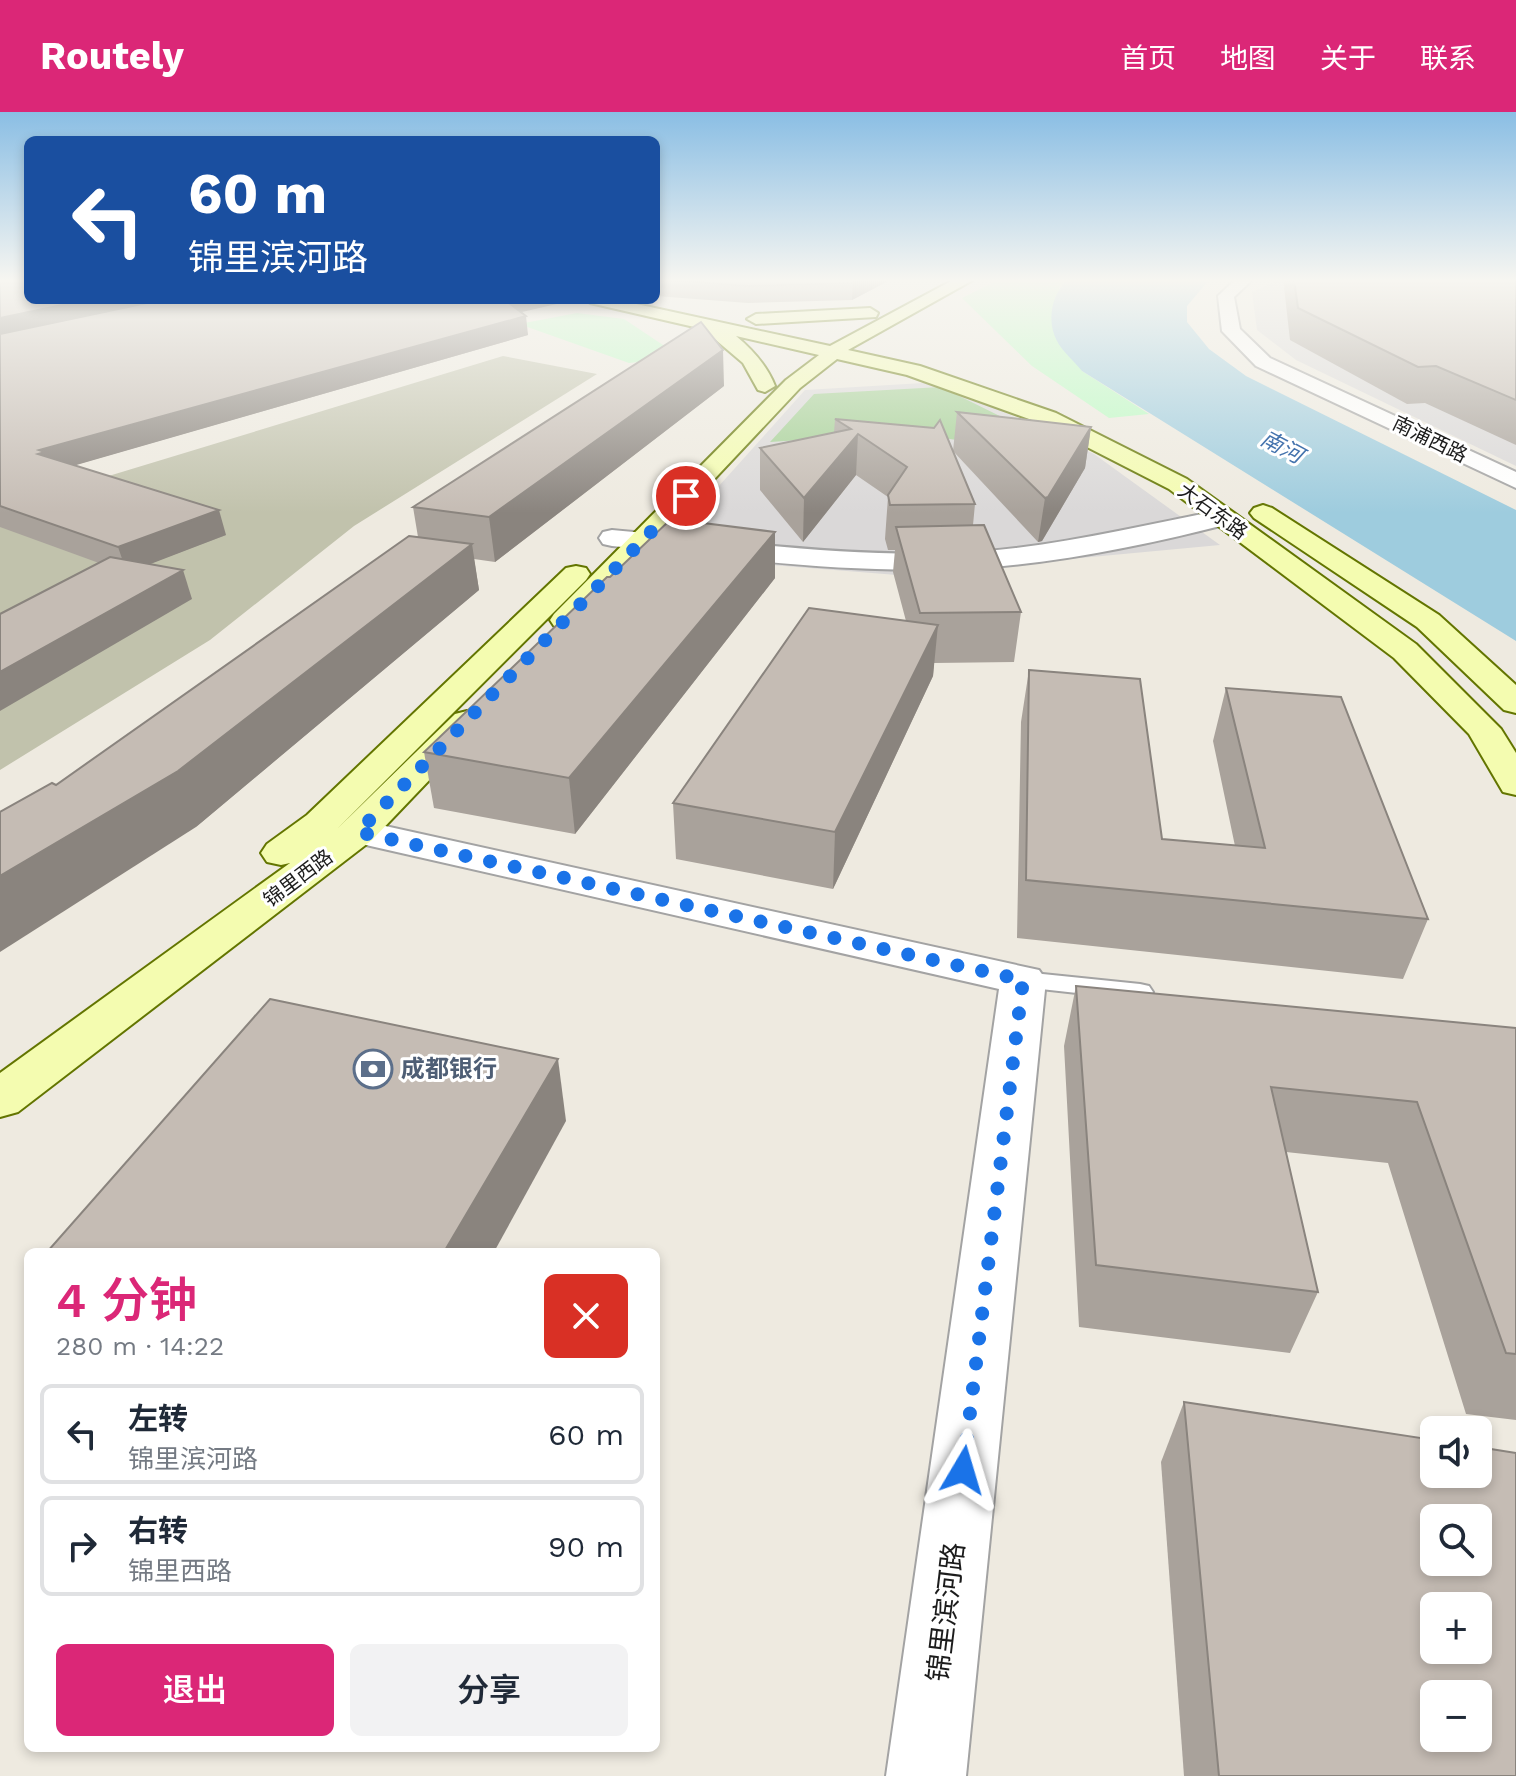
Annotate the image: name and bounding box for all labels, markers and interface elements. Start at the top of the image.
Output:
text: Routely [40,34,184,78]
text: 首页 [1120,42,1176,75]
text: 地图 [1220,42,1276,75]
text: 关于 [1320,42,1376,75]
text: 联系 [1420,42,1476,75]
text: 60 m [188,161,327,227]
icon: left [56,168,160,272]
text: 锦里滨河路 [188,237,368,279]
street label: 南浦西路 [1389,411,1471,467]
water label: 南河 [1257,426,1311,470]
pin [652,462,720,530]
icon: arrive [664,474,708,518]
street label: 大石东路 [1174,478,1252,544]
street label: 锦里西路 [259,844,337,912]
bank icon: 成都银行 [352,1048,394,1090]
place label: 成都银行 [401,1055,497,1083]
text: 4 分钟 [56,1272,197,1329]
button: close [544,1274,628,1358]
text: 280 m · 14:22 [56,1331,224,1361]
text: 左转 [128,1401,188,1436]
icon: left [60,1412,104,1456]
map controls [1420,1416,1492,1752]
button: sound [1420,1416,1492,1488]
text: 60 m [548,1417,624,1452]
position arrow [921,1428,1005,1512]
text: 锦里滨河路 [128,1444,258,1474]
button: search [1420,1504,1492,1576]
text: 右转 [128,1513,188,1548]
icon: right [60,1524,104,1568]
text: 90 m [548,1529,624,1564]
street label: 锦里滨河路 [921,1541,971,1683]
text: 锦里西路 [128,1556,232,1586]
button: + [1420,1592,1492,1664]
button: 退出 [56,1644,334,1736]
button: 分享 [350,1644,628,1736]
button: − [1420,1680,1492,1752]

